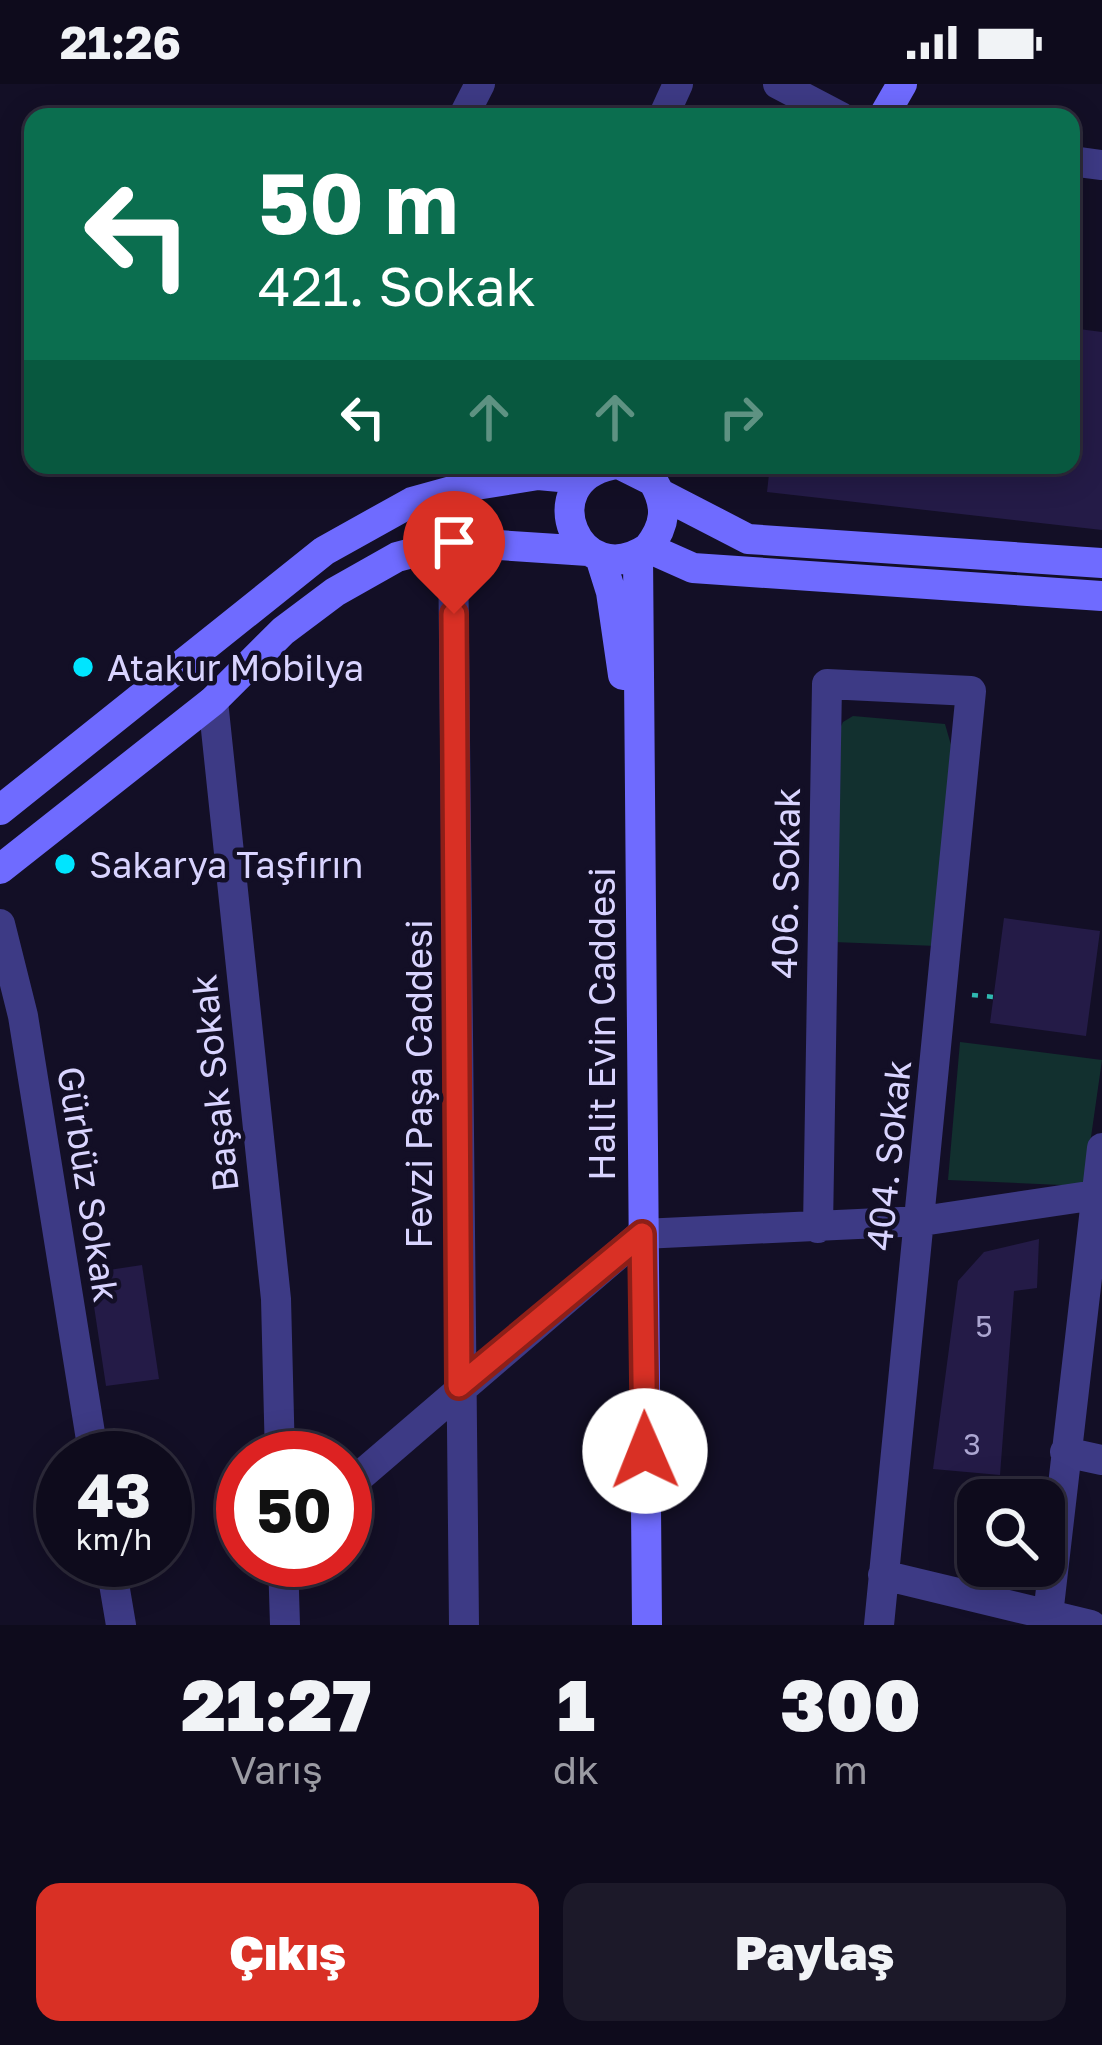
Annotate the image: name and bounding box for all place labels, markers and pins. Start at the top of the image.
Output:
pin [403,491,505,614]
place label: Atakur Mobilya [107,646,364,689]
marker: Atakur Mobilya [70,654,96,680]
place label: Sakarya Taşfırın [89,843,363,886]
marker: Sakarya Taşfırın [52,851,78,877]

